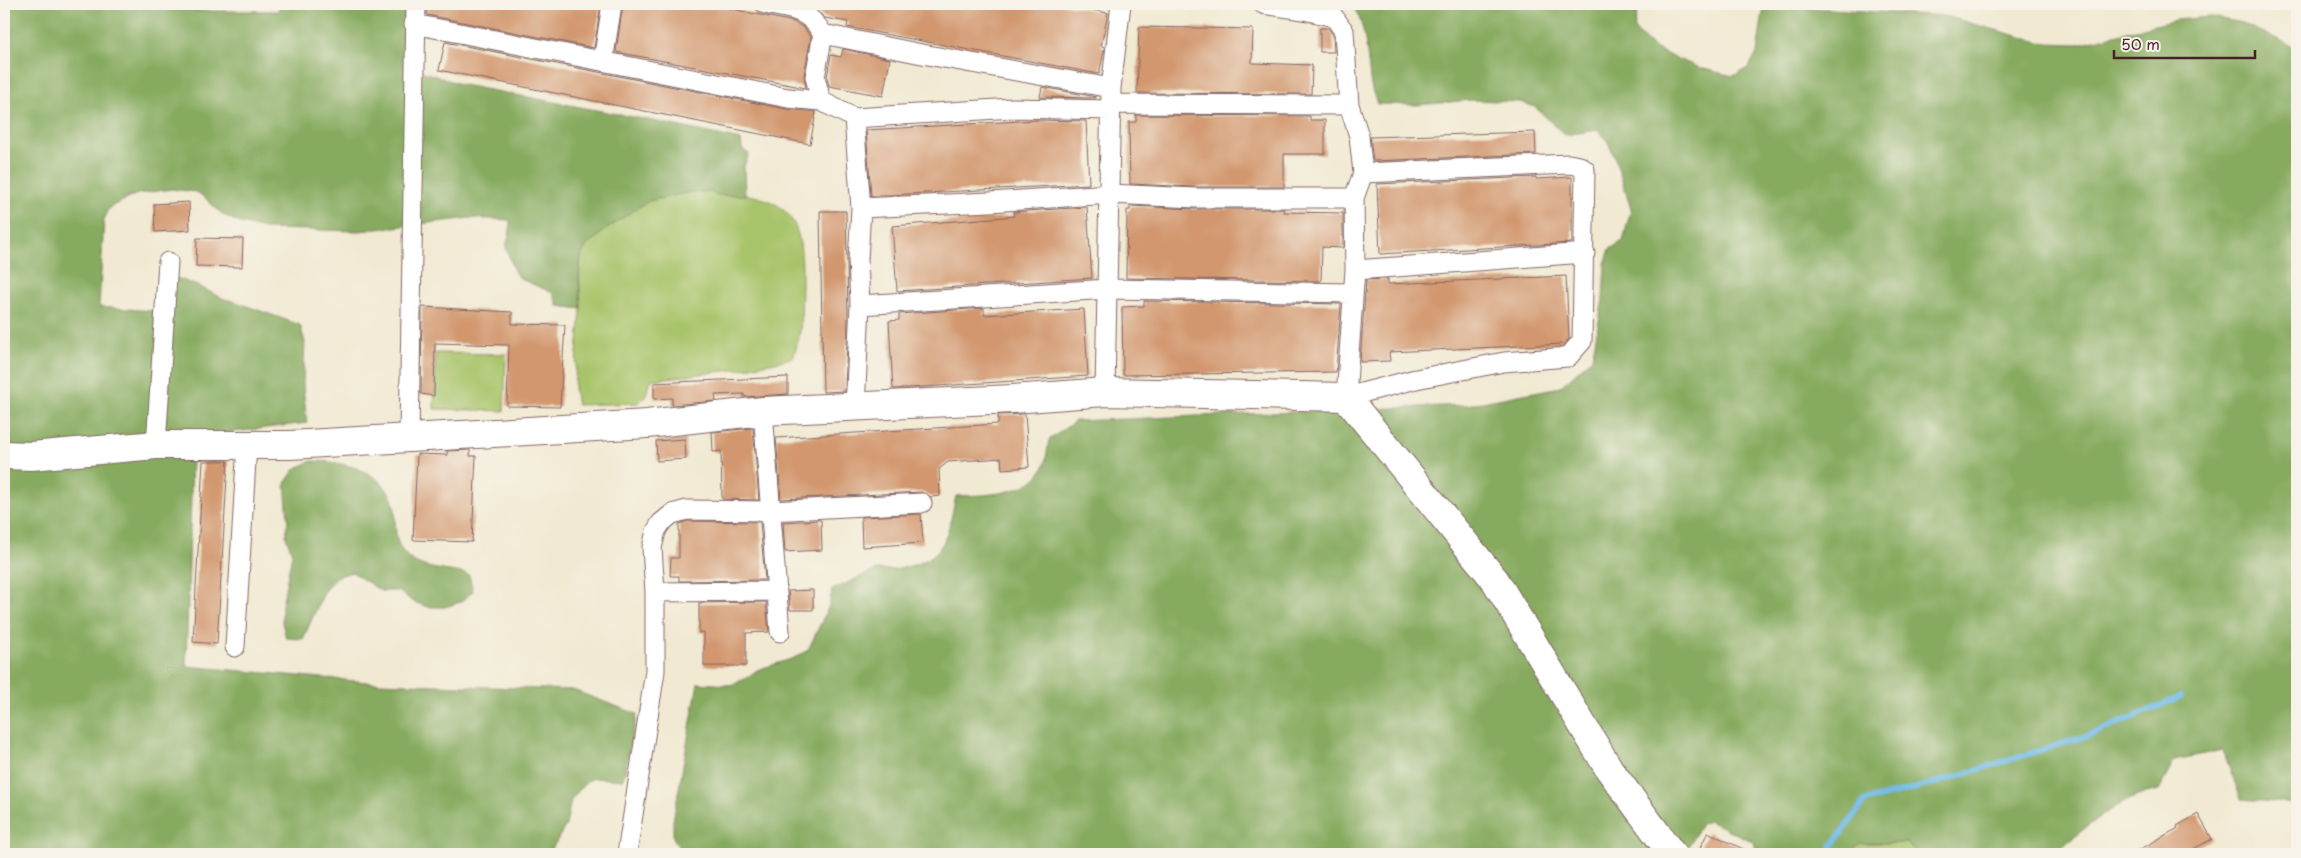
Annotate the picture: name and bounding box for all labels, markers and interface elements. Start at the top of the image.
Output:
scale bar [2114,28,2255,60]
text: 50 m [2121,32,2160,55]

